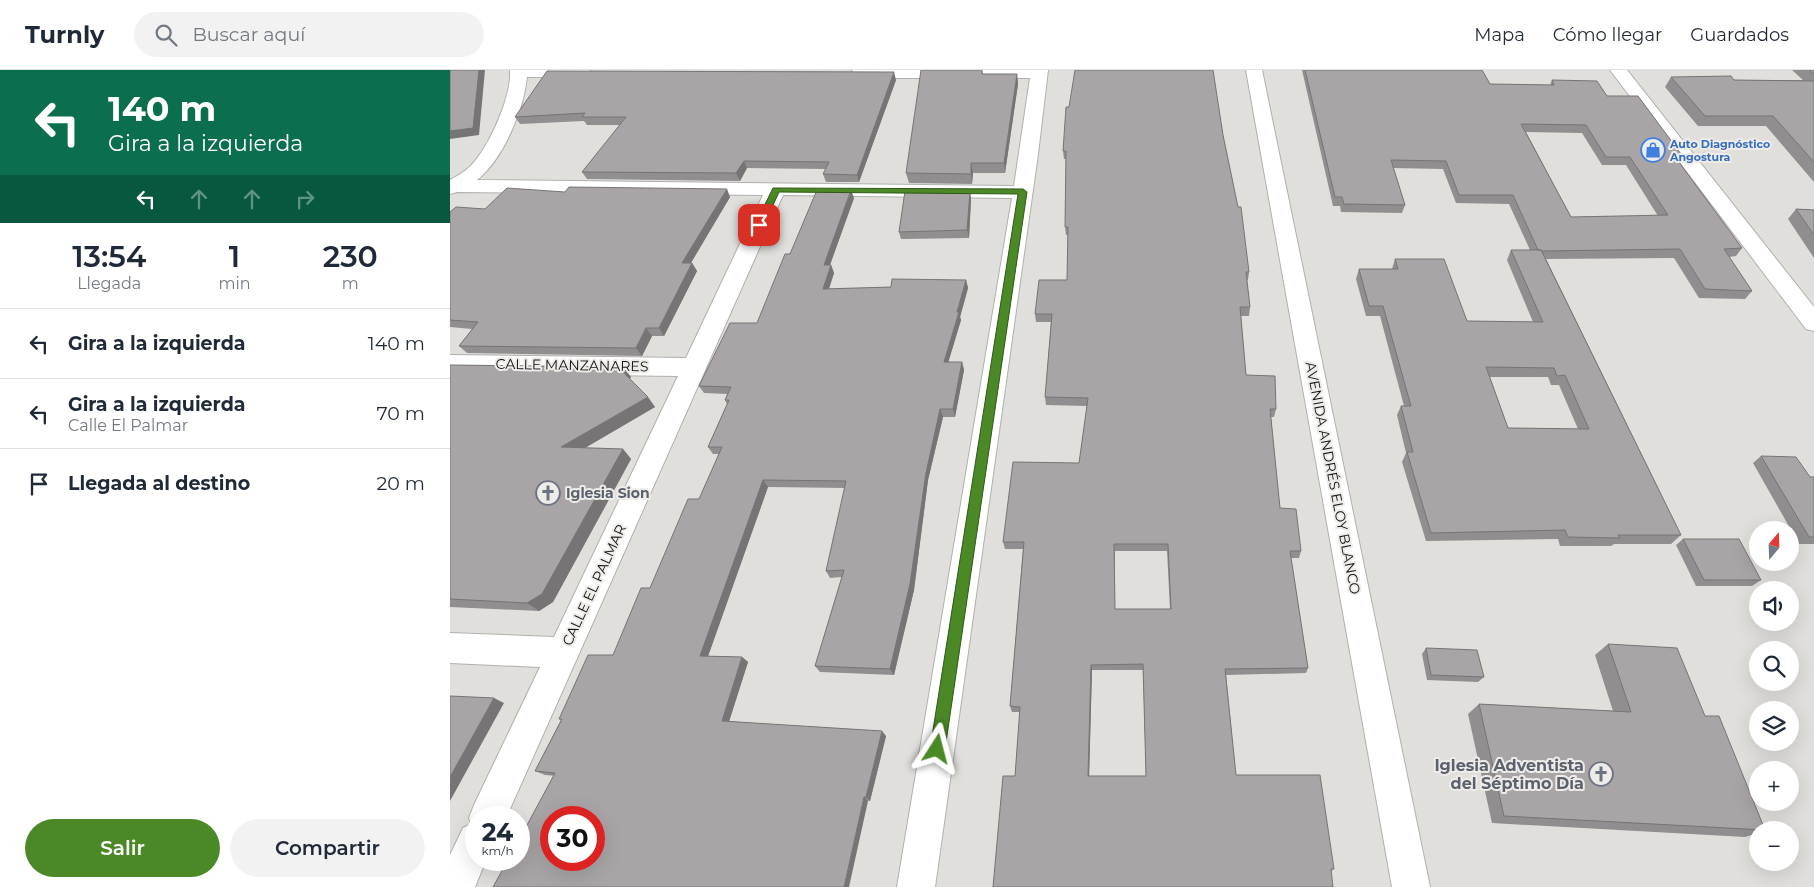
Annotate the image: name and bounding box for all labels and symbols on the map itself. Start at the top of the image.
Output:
shop icon: Auto Diagnóstico Angostura [1640,137,1666,163]
place label: Auto Diagnóstico Angostura [1669,137,1770,164]
pin [738,204,780,246]
street label: CALLE MANZANARES [496,355,648,375]
street label: AVENIDA ANDRÉS ELOY BLANCO [1302,360,1364,596]
church icon: Iglesia Sion [535,480,561,506]
place label: Iglesia Sion [566,484,650,502]
street label: CALLE EL PALMAR [558,521,630,649]
north arrow [1749,521,1799,571]
position arrow [910,722,962,774]
place label: Iglesia Adventista del Séptimo Día [1434,756,1584,793]
church icon: Iglesia Adventista del Séptimo Día [1588,761,1614,787]
speed limit sign: 30 [540,806,605,871]

